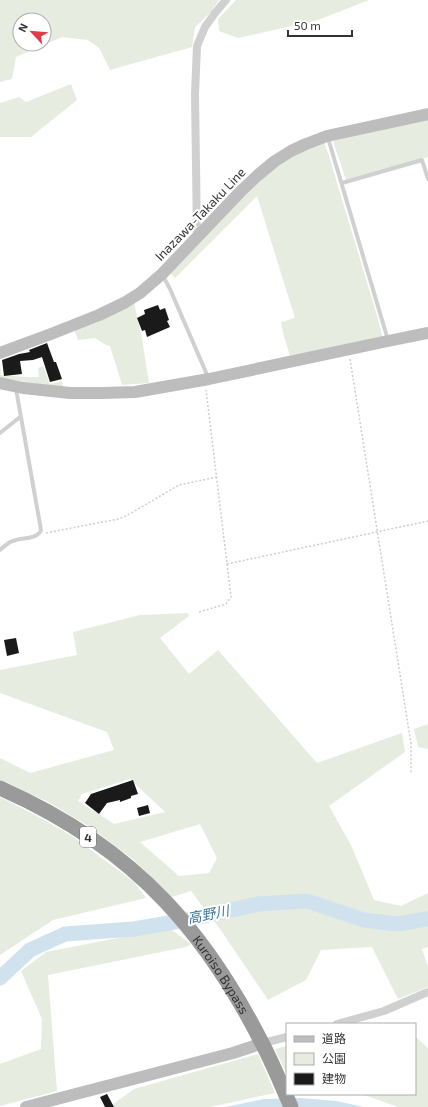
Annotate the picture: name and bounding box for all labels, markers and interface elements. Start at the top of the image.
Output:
north arrow [12,12,52,52]
scale bar [288,12,352,38]
text: 50 m [294,18,321,32]
text: N [15,21,30,34]
street label: Inazawa-Takaku Line [151,164,249,264]
road number: 4 [80,827,96,847]
water label: 高野川 [186,901,232,926]
street label: Kuroiso Bypass [189,932,253,1017]
legend [286,1023,416,1095]
text: 道路 [322,1031,346,1045]
text: 公園 [322,1051,346,1065]
text: 建物 [322,1071,346,1085]

